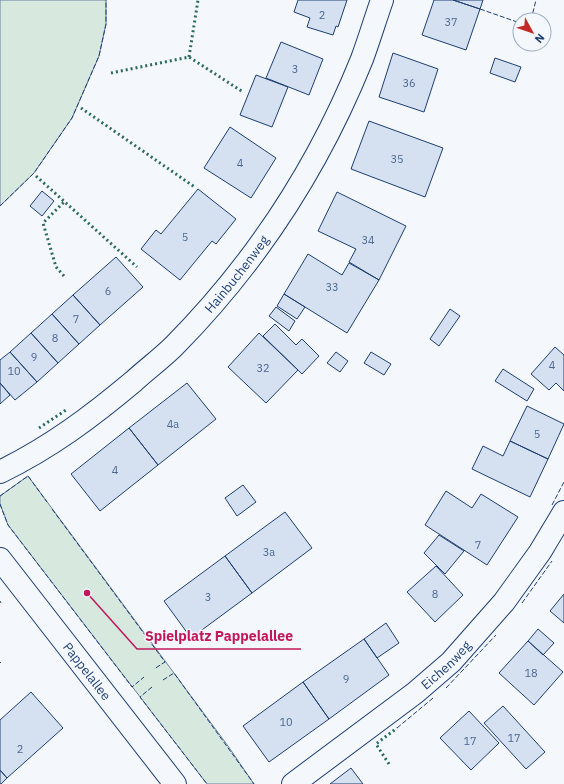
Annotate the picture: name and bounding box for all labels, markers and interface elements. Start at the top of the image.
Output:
house number: 2 [319,8,325,22]
north arrow [512,12,552,52]
house number: 37 [444,15,458,29]
text: N [532,31,548,46]
house number: 3 [292,62,298,76]
house number: 36 [402,76,416,90]
house number: 35 [390,152,404,166]
house number: 4 [237,156,244,170]
house number: 5 [182,230,188,244]
street label: Hainbuchenweg [201,232,272,316]
house number: 34 [361,233,375,247]
house number: 33 [325,280,339,294]
house number: 6 [105,284,111,298]
house number: 7 [73,312,79,326]
house number: 8 [52,331,58,345]
house number: 9 [31,350,37,364]
house number: 4 [549,358,556,372]
house number: 32 [256,361,270,375]
house number: 10 [7,364,21,378]
house number: 4a [167,417,179,431]
house number: 5 [534,427,540,441]
house number: 4 [112,463,119,477]
house number: 7 [475,538,481,552]
house number: 3a [263,545,275,559]
house number: 8 [432,587,438,601]
house number: 3 [205,590,211,604]
callout: Spielplatz Pappelallee [137,623,301,649]
text: Spielplatz Pappelallee [145,627,293,645]
street label: Eichenweg [417,637,475,693]
street label: Pappelallee [59,639,115,703]
house number: 18 [524,666,538,680]
house number: 9 [343,672,349,686]
house number: 10 [279,715,293,729]
house number: 17 [507,731,521,745]
house number: 17 [463,734,477,748]
house number: 2 [17,742,23,756]

